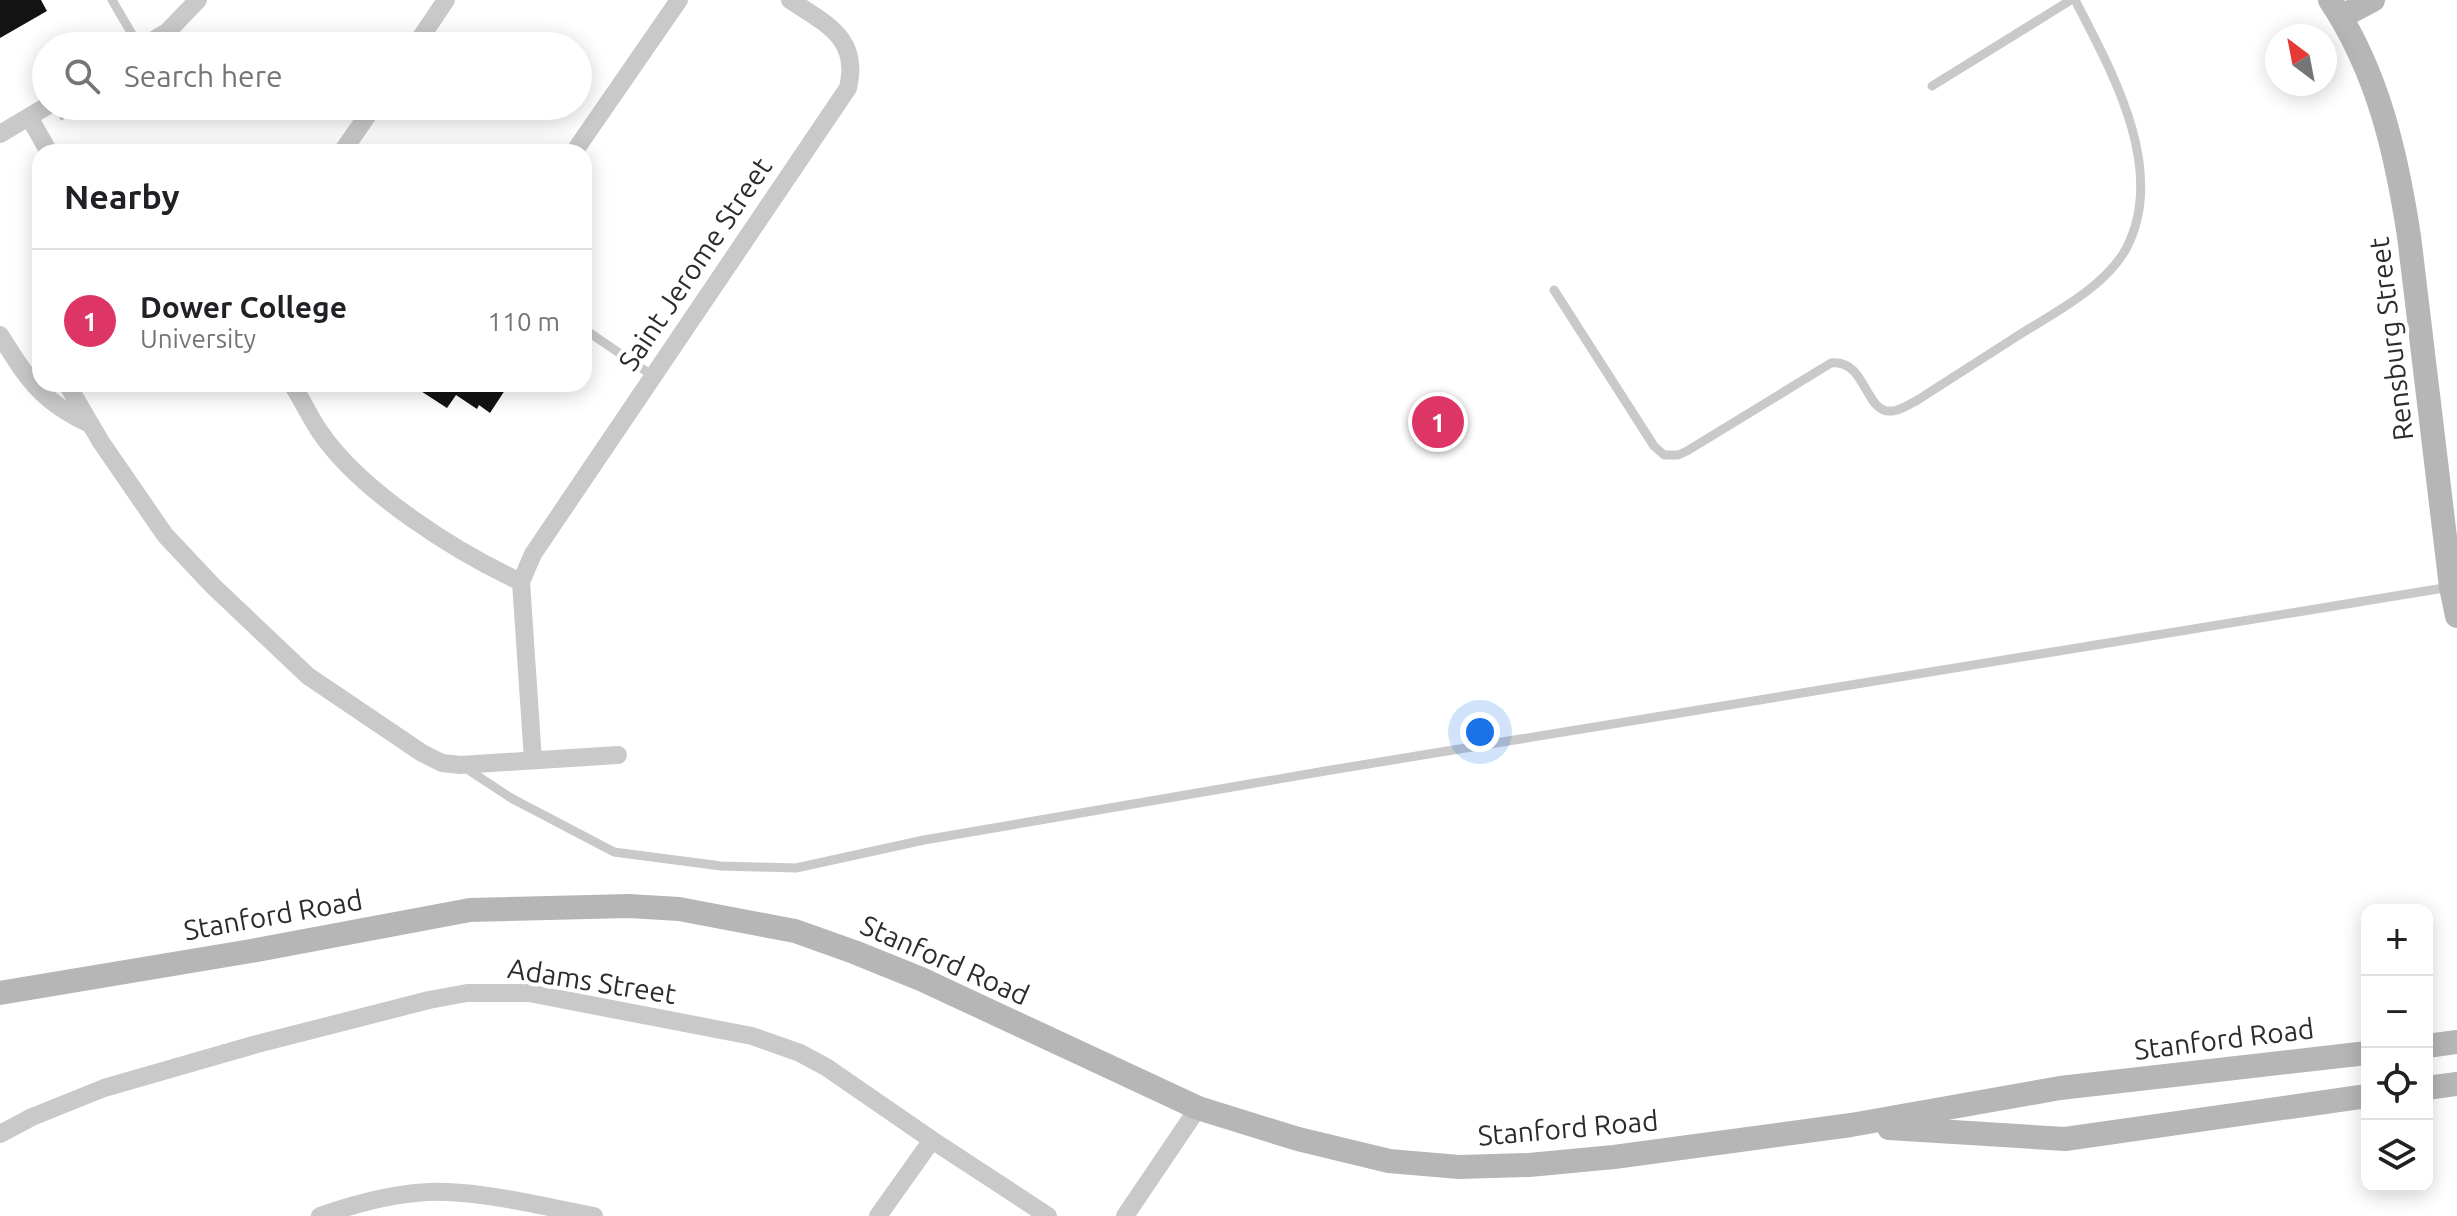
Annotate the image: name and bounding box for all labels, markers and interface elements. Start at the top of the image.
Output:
north arrow [2265,24,2337,96]
search box [32,32,592,120]
icon: search [60,54,104,98]
text: Search here [124,59,283,93]
street label: Saint Jerome Street [612,152,777,376]
text: Nearby [64,177,179,215]
street label: Rensburg Street [2363,236,2418,442]
text: Dower College [140,290,347,324]
text: 1 [83,307,97,336]
text: 110 m [488,307,560,336]
text: University [140,324,256,353]
pin: 1 [1412,392,1464,452]
your location [1460,712,1500,752]
street label: Stanford Road [181,884,365,945]
map controls [2361,904,2433,1192]
button: + [2361,904,2433,976]
street label: Stanford Road [856,909,1034,1011]
street label: Adams Street [506,952,678,1009]
button: − [2361,976,2433,1048]
street label: Stanford Road [2132,1012,2316,1065]
button: locate [2361,1048,2433,1120]
street label: Stanford Road [1476,1104,1659,1151]
button: layers [2361,1120,2433,1192]

